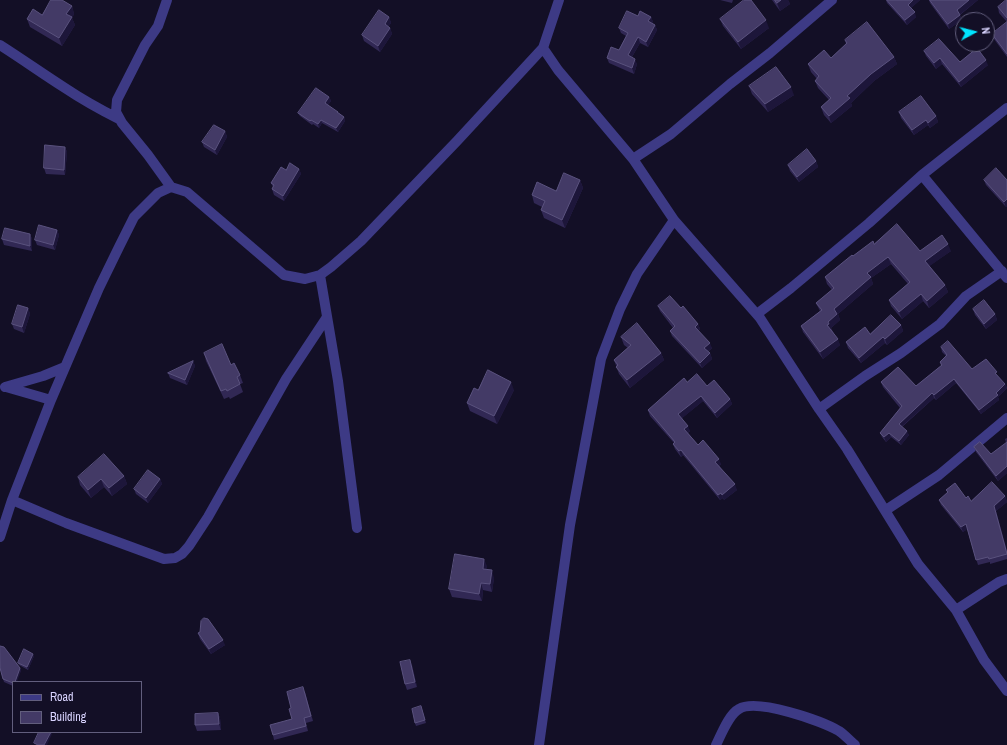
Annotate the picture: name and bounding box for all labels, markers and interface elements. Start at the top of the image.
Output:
north arrow [955,12,995,52]
text: N [979,27,993,35]
legend [12,681,142,733]
text: Road [50,689,74,705]
text: Building [50,709,86,725]

